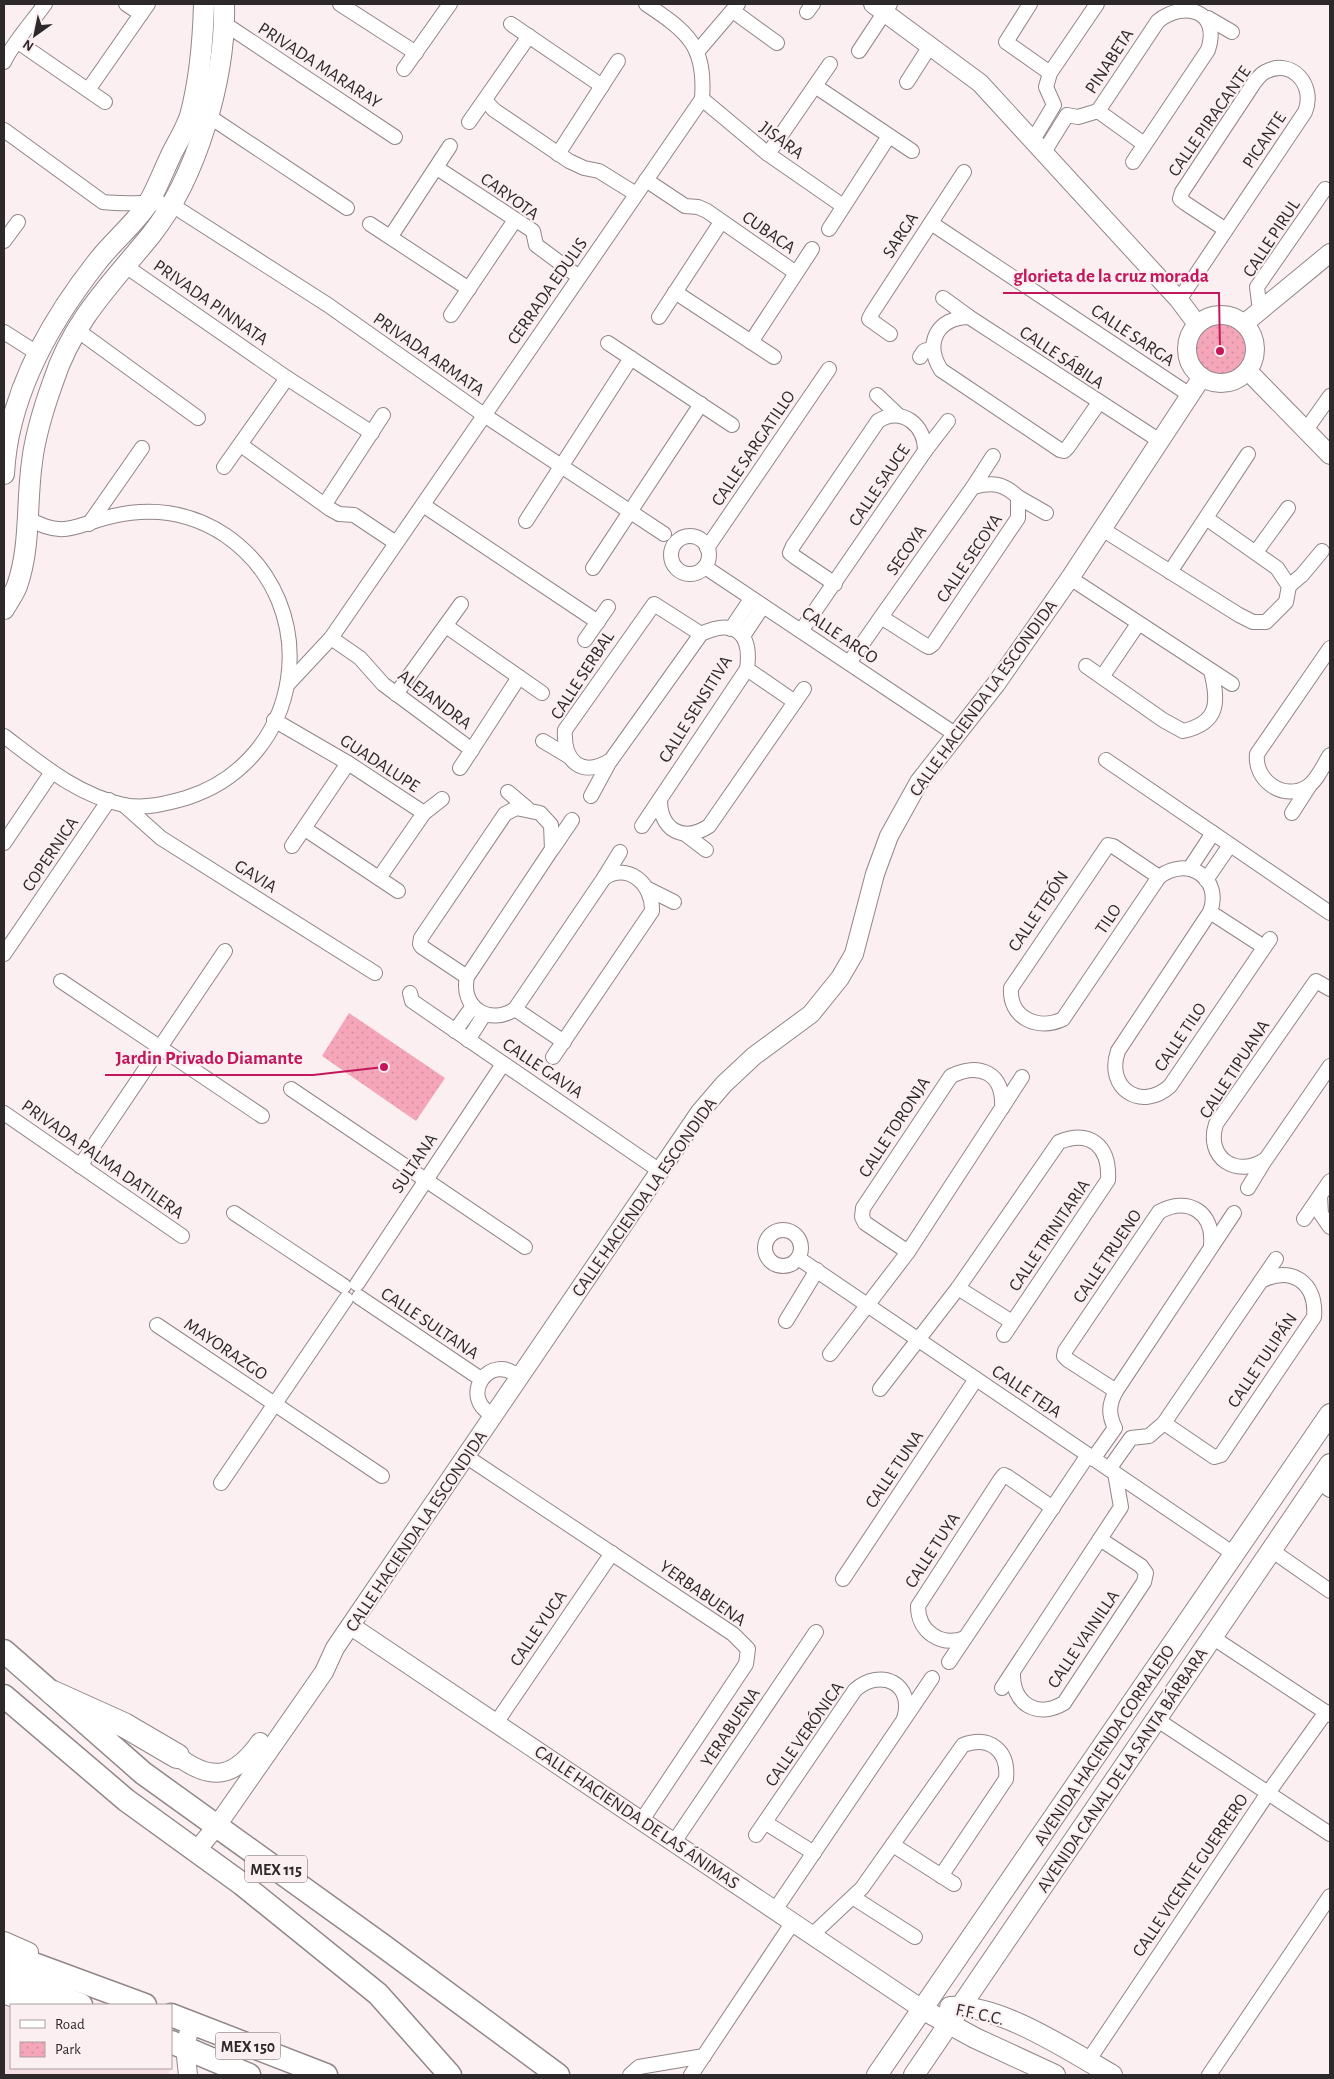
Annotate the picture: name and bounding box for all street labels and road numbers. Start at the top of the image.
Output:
street label: PRIVADA MARARAY [255,19,385,113]
street label: PINABETA [1082,25,1138,97]
street label: CALLE PIRACANTE [1165,63,1255,180]
street label: PICANTE [1240,109,1290,172]
street label: JISARA [756,119,807,163]
street label: CARYOTA [477,170,542,224]
street label: CALLE PIRUL [1240,196,1304,281]
street label: CUBACA [739,208,799,258]
street label: SARGA [880,209,922,261]
street label: CERRADA EDULIS [504,235,591,348]
street label: PRIVADA PINNATA [150,257,271,349]
street label: CALLE SARGA [1087,301,1178,371]
street label: PRIVADA ARMATA [370,310,488,400]
street label: CALLE SÁBILA [1016,321,1109,393]
street label: CALLE SARGATILLO [709,388,799,509]
street label: CALLE SAUCE [846,441,914,530]
street label: CALLE SECOYA [934,511,1006,606]
street label: SECOYA [883,522,931,579]
street label: CALLE HACIENDA LA ESCONDIDA [907,597,1061,800]
street label: CALLE ARCO [798,604,881,668]
street label: CALLE SERBAL [548,628,618,723]
street label: CALLE SENSITIVA [656,652,736,766]
street label: ALEJANDRA [394,666,475,733]
street label: GUADALUPE [336,732,423,796]
street label: COPERNICA [19,814,82,895]
street label: GAVIA [231,857,280,897]
street label: CALLE TEJÓN [1003,866,1072,955]
street label: TILO [1092,901,1125,938]
street label: CALLE TILO [1151,1000,1210,1075]
street label: CALLE TIPUANA [1196,1017,1274,1122]
street label: CALLE GAVIA [499,1035,586,1103]
street label: CALLE TORONJA [856,1074,934,1181]
street label: CALLE HACIENDA LA ESCONDIDA [569,1094,721,1300]
street label: PRIVADA PALMA DATILERA [18,1097,187,1223]
street label: SULTANA [389,1130,441,1196]
street label: CALLE TRINITARIA [1006,1176,1094,1295]
street label: CALLE TRUENO [1070,1207,1146,1306]
street label: CALLE SULTANA [377,1285,482,1363]
street label: CALLE TULIPÁN [1222,1308,1301,1411]
street label: MAYORAZGO [181,1315,270,1384]
street label: CALLE TEJA [988,1362,1065,1422]
street label: CALLE HACIENDA LA ESCONDIDA [343,1427,491,1635]
street label: CALLE TUNA [862,1427,928,1512]
street label: CALLE TUYA [902,1509,964,1591]
street label: YERBABUENA [656,1558,749,1630]
street label: CALLE YUCA [507,1587,571,1670]
street label: CALLE VAINILLA [1045,1587,1123,1692]
street label: AVENIDA HACIENDA CORRALEJO [1031,1642,1179,1849]
street label: AVENIDA CANAL DE LA SANTA BÁRBARA [1032,1643,1212,1896]
street label: CALLE VERÓNICA [760,1677,848,1790]
street label: YERABUENA [698,1684,764,1770]
street label: CALLE HACIENDA DE LAS ÁNIMAS [531,1740,743,1893]
street label: CALLE VICENTE GUERRERO [1130,1791,1252,1960]
road number: MEX 115 [245,1856,307,1882]
street label: F.F. C.C. [954,2001,1006,2029]
road number: MEX 150 [216,2032,280,2060]

